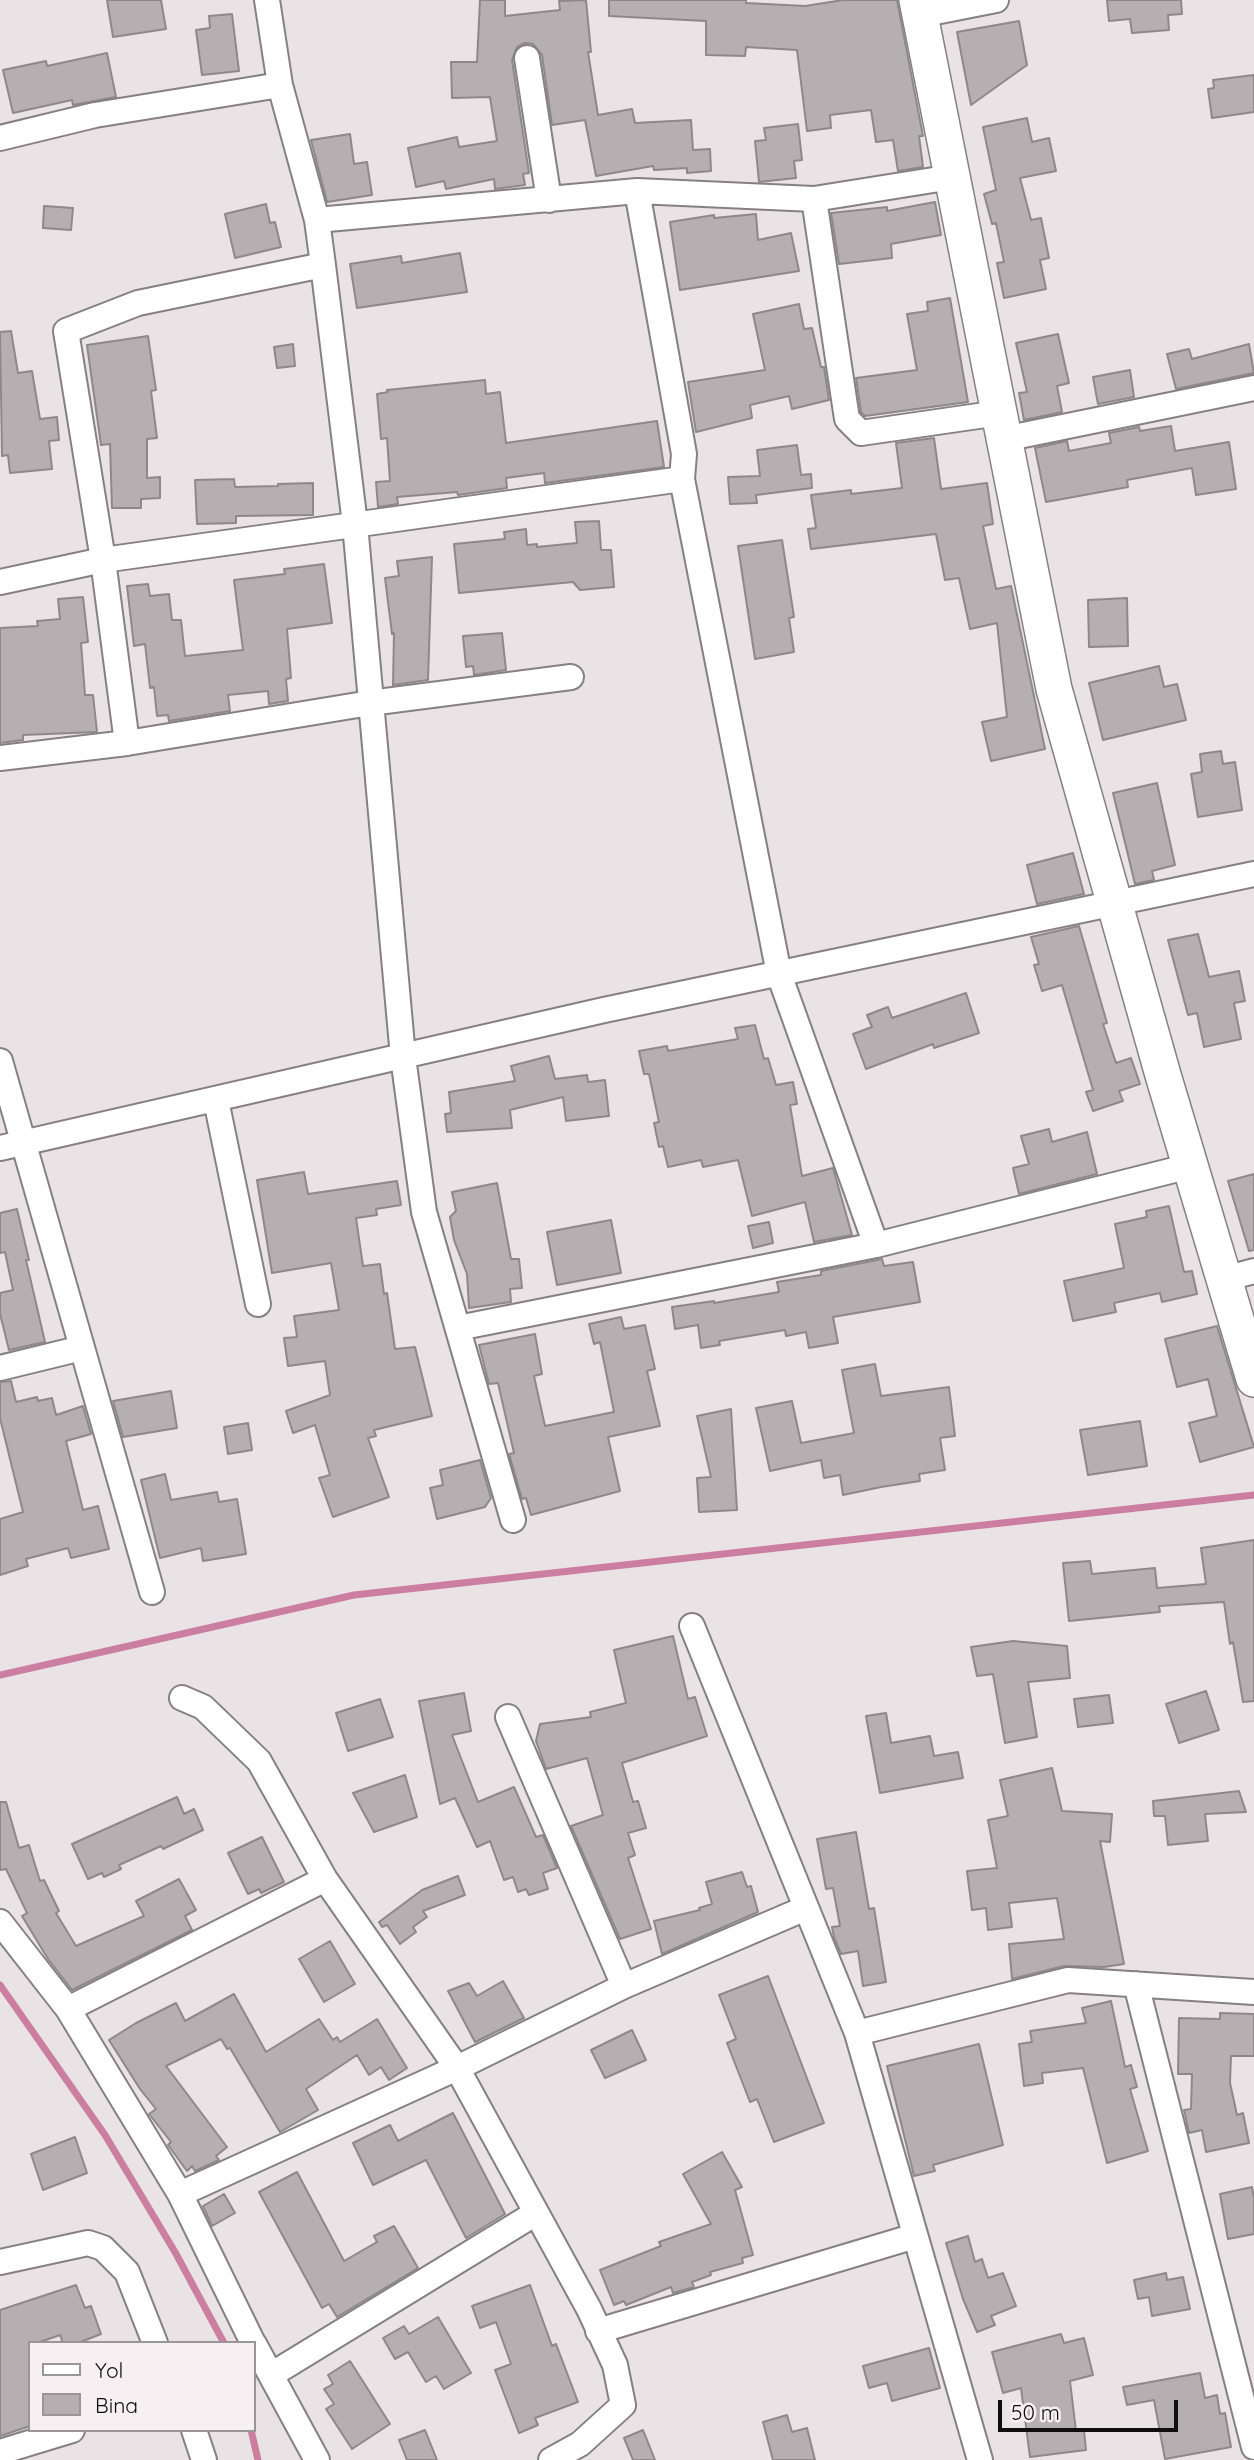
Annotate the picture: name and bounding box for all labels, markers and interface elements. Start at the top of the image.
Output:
legend [28,2341,256,2432]
text: Yol [95,2357,123,2383]
scale bar [1002,2386,1182,2430]
text: Bina [95,2392,138,2418]
text: 50 m [1011,2399,1060,2425]

